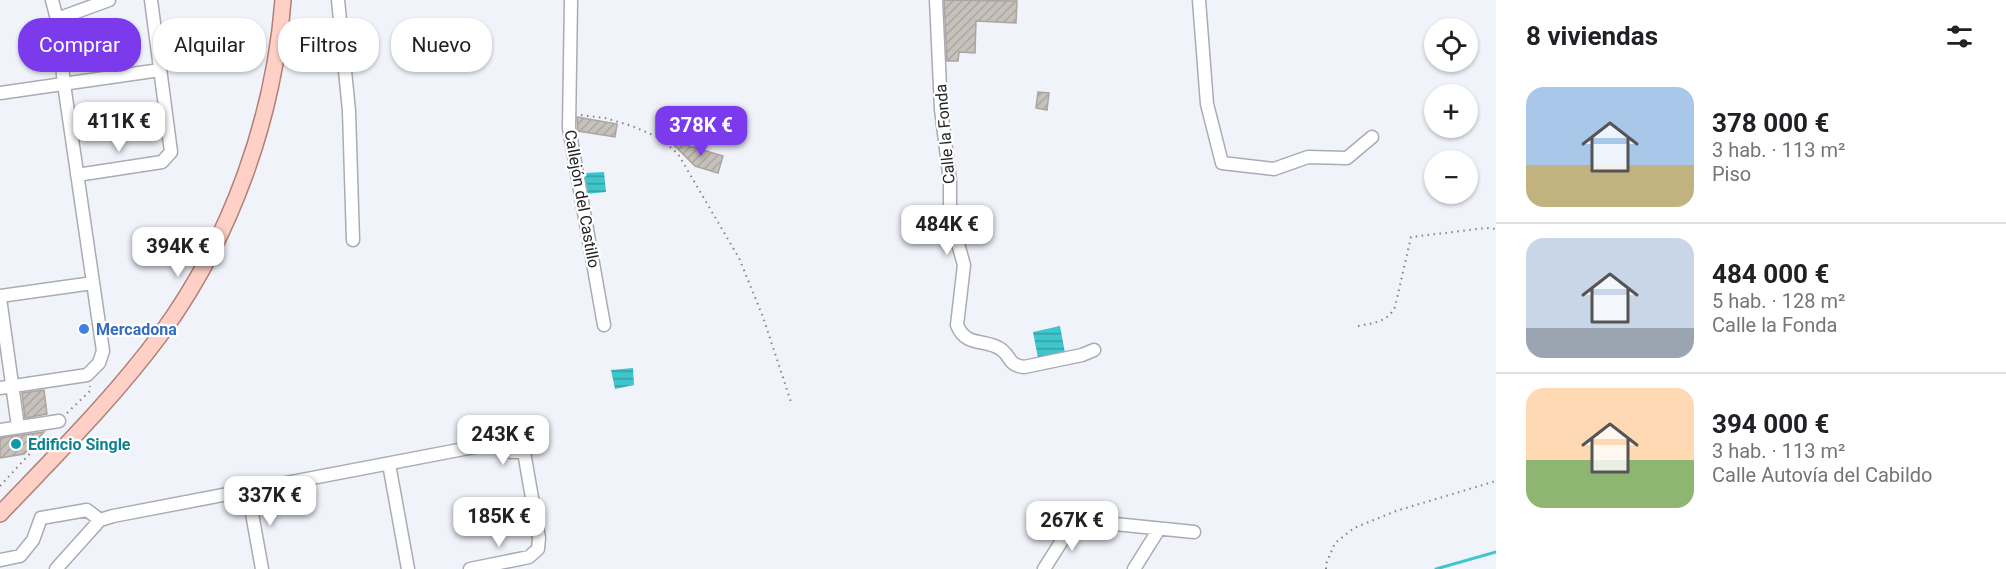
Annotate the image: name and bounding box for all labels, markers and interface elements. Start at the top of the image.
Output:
chip: Comprar [18,18,141,72]
chip: Alquilar [153,18,266,72]
chip: Filtros [278,18,379,72]
chip: Nuevo [391,18,492,72]
map controls [1424,18,1478,204]
button: locate [1424,18,1478,72]
icon: filters [1943,20,1976,53]
text: 8 viviendas [1526,21,1658,51]
street label: Calle la Fonda [931,83,959,185]
button: + [1424,84,1478,138]
pin: 411K € [70,102,168,153]
pin: 378K € [652,106,750,157]
text: 378 000 € [1712,108,1829,138]
text: 411K € [87,109,151,133]
icon: home [1574,111,1646,183]
text: 378K € [669,113,733,137]
street label: Callejón del Castillo [560,128,604,270]
text: 3 hab. · 113 m² [1712,138,1845,162]
button: − [1424,150,1478,204]
text: Piso [1712,162,1751,186]
pin: 484K € [898,205,996,256]
text: 484K € [915,212,979,236]
pin: 394K € [129,227,227,278]
text: 394K € [146,234,210,258]
text: 484 000 € [1712,259,1829,289]
icon: home [1574,262,1646,334]
text: 5 hab. · 128 m² [1712,289,1845,313]
text: Calle la Fonda [1712,313,1837,337]
place label: Mercadona [96,320,177,339]
marker: Mercadona [77,322,91,336]
text: 394 000 € [1712,409,1829,439]
icon: home [1574,412,1646,484]
pin: 243K € [454,415,552,466]
text: 243K € [471,422,535,446]
place label: Edificio Single [28,435,131,454]
marker: Edificio Single [9,437,23,451]
text: 3 hab. · 113 m² [1712,439,1845,463]
text: Calle Autovía del Cabildo [1712,463,1933,487]
pin: 337K € [221,476,319,527]
text: 337K € [238,483,302,507]
pin: 185K € [450,497,548,548]
pin: 267K € [1023,501,1121,552]
text: 185K € [467,504,531,528]
text: 267K € [1040,508,1104,532]

